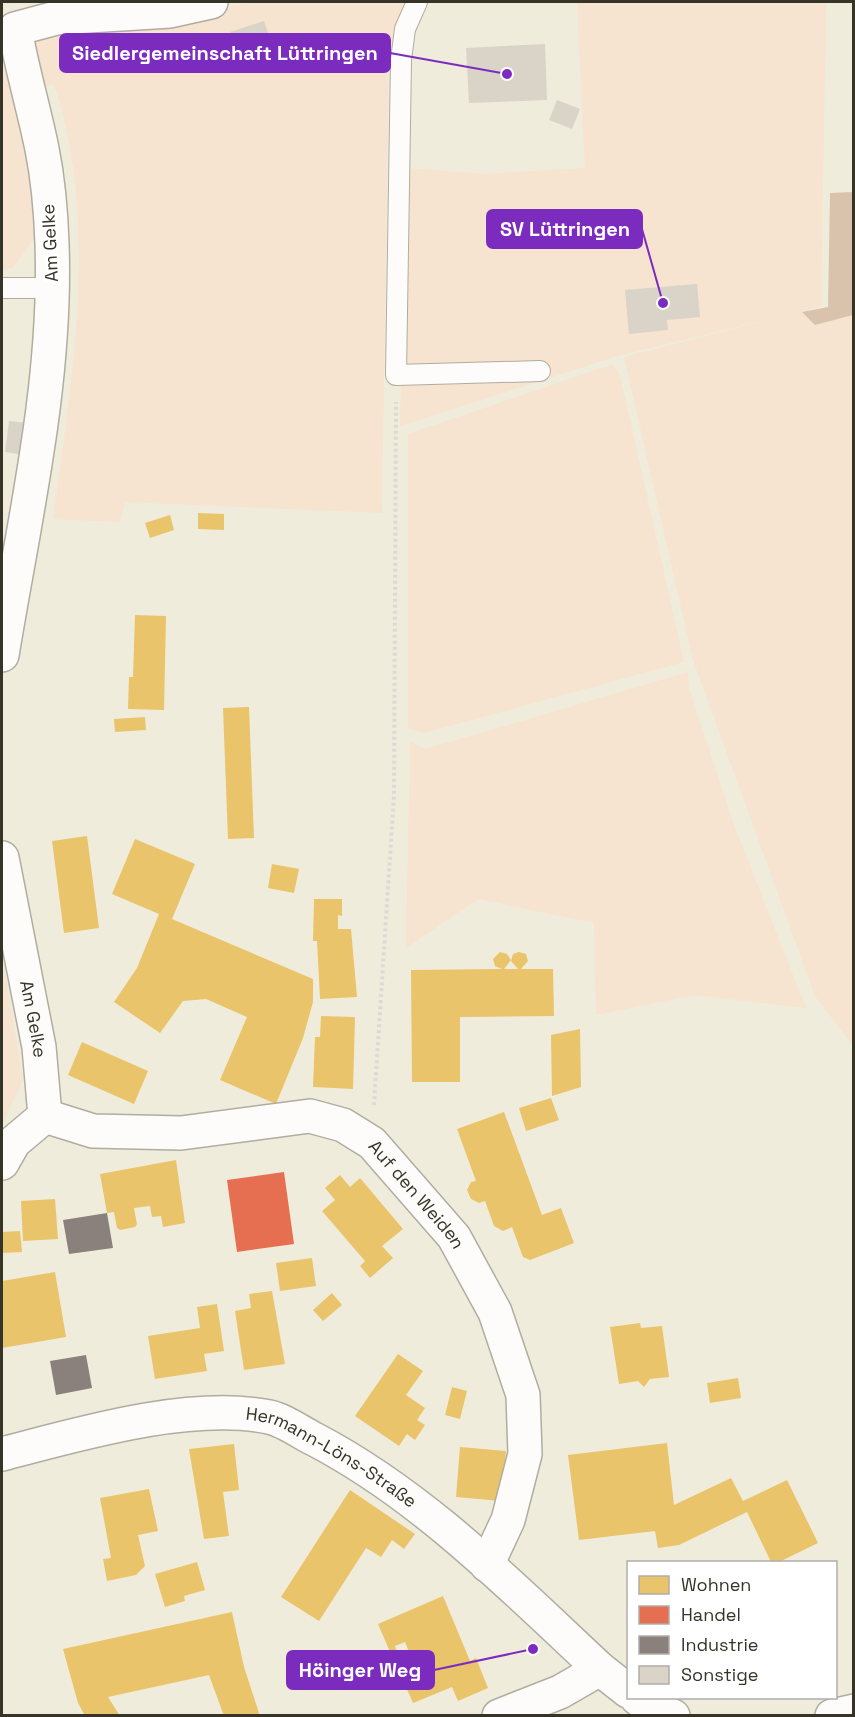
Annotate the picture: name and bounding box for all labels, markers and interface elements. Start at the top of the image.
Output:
callout: Siedlergemeinschaft Lüttringen [60,34,390,72]
text: Siedlergemeinschaft Lüttringen [72,40,378,66]
street label: Am Gelke [36,203,63,283]
callout: SV Lüttringen [487,210,642,248]
text: SV Lüttringen [500,216,630,242]
street label: Am Gelke [15,978,52,1058]
street label: Auf den Weiden [364,1135,470,1253]
street label: Hermann-Löns-Straße [245,1402,422,1513]
legend [627,1561,837,1699]
text: Wohnen [681,1573,751,1596]
text: Handel [681,1603,741,1626]
text: Industrie [681,1633,758,1656]
callout: Höinger Weg [287,1651,434,1689]
text: Höinger Weg [299,1657,421,1683]
text: Sonstige [681,1663,758,1686]

